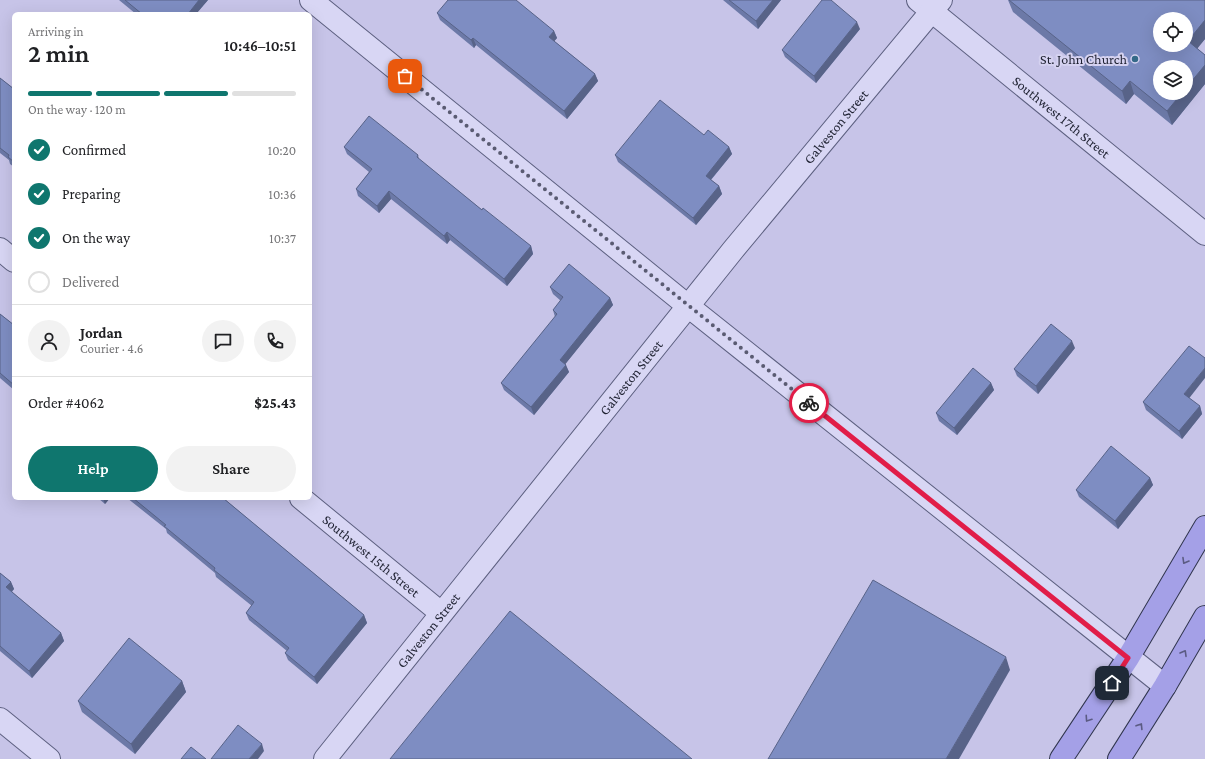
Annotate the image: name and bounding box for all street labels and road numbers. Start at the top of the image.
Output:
street label: Southwest 17th Street [1009,73,1114,162]
street label: Galveston Street [800,86,871,167]
street label: Galveston Street [596,336,666,418]
street label: Southwest 15th Street [319,511,423,601]
street label: Galveston Street [393,589,463,671]

